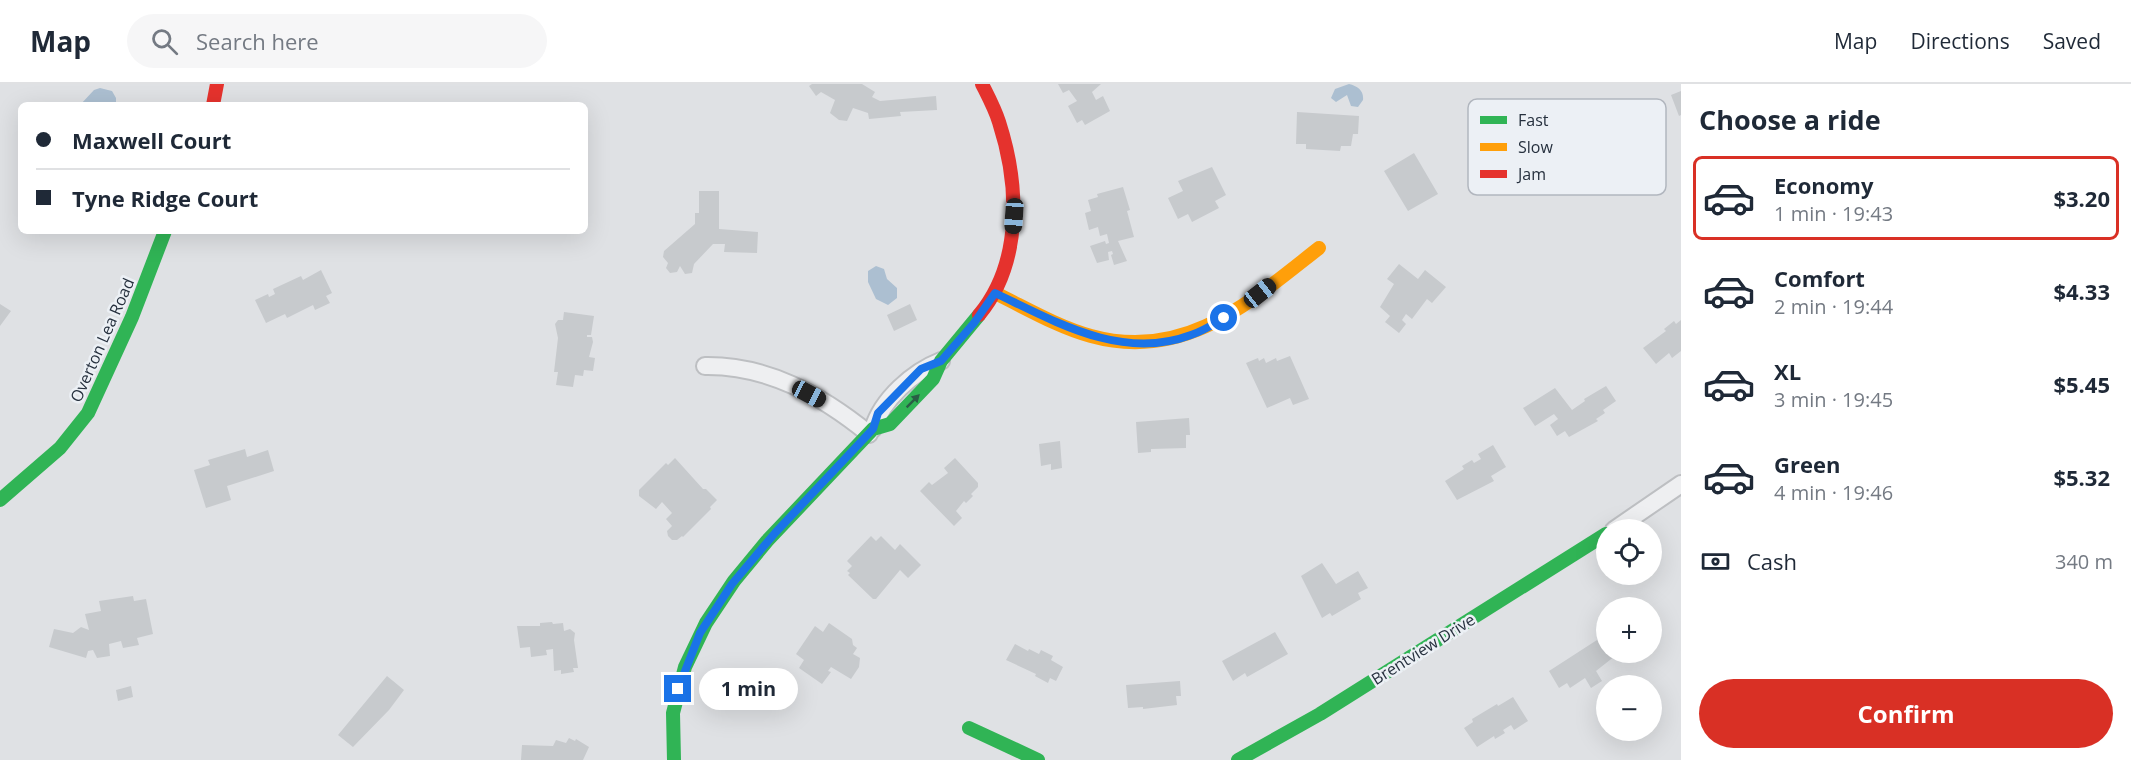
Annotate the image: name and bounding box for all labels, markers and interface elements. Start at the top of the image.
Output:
search box [127,14,547,68]
text: Map [30,22,91,60]
icon: search [148,25,181,58]
text: Search here [196,26,319,56]
text: Map [1834,27,1877,55]
text: Directions [1910,27,2010,55]
text: Saved [2043,27,2101,55]
legend [1468,99,1666,195]
text: Choose a ride [1699,101,1881,138]
text: Fast [1518,109,1549,131]
text: Maxwell Court [72,125,231,155]
text: Slow [1518,136,1553,158]
text: Jam [1516,163,1546,185]
text: Economy [1774,170,1873,200]
icon: car [1702,171,1756,225]
text: Tyne Ridge Court [72,183,258,213]
text: $3.20 [2053,183,2110,213]
car [1004,197,1024,235]
text: 1 min · 19:43 [1774,200,1893,227]
text: Comfort [1774,263,1865,293]
icon: car [1702,264,1756,318]
street label: Overton Lea Road [65,274,139,406]
car [1240,275,1280,311]
text: $4.33 [2053,276,2110,306]
text: 2 min · 19:44 [1774,293,1893,320]
route start [1210,304,1237,331]
text: XL [1774,356,1801,386]
icon: car [1702,357,1756,411]
text: $5.45 [2053,369,2110,399]
car [789,378,829,410]
text: 3 min · 19:45 [1774,386,1893,413]
one-way arrow [906,393,920,408]
text: Green [1774,449,1840,479]
icon: car [1702,450,1756,504]
text: $5.32 [2053,462,2110,492]
text: 4 min · 19:46 [1774,479,1893,506]
map controls [1596,519,1662,741]
button: locate [1596,519,1662,585]
icon: cash [1699,545,1732,578]
text: Cash [1747,546,1797,576]
text: 340 m [2055,548,2113,575]
button: + [1596,597,1662,663]
street label: Brentview Drive [1367,608,1479,690]
callout: 1 min [699,668,798,710]
route end [664,675,691,702]
text: 1 min [721,675,776,702]
button: − [1596,675,1662,741]
button: Confirm [1699,679,2113,748]

